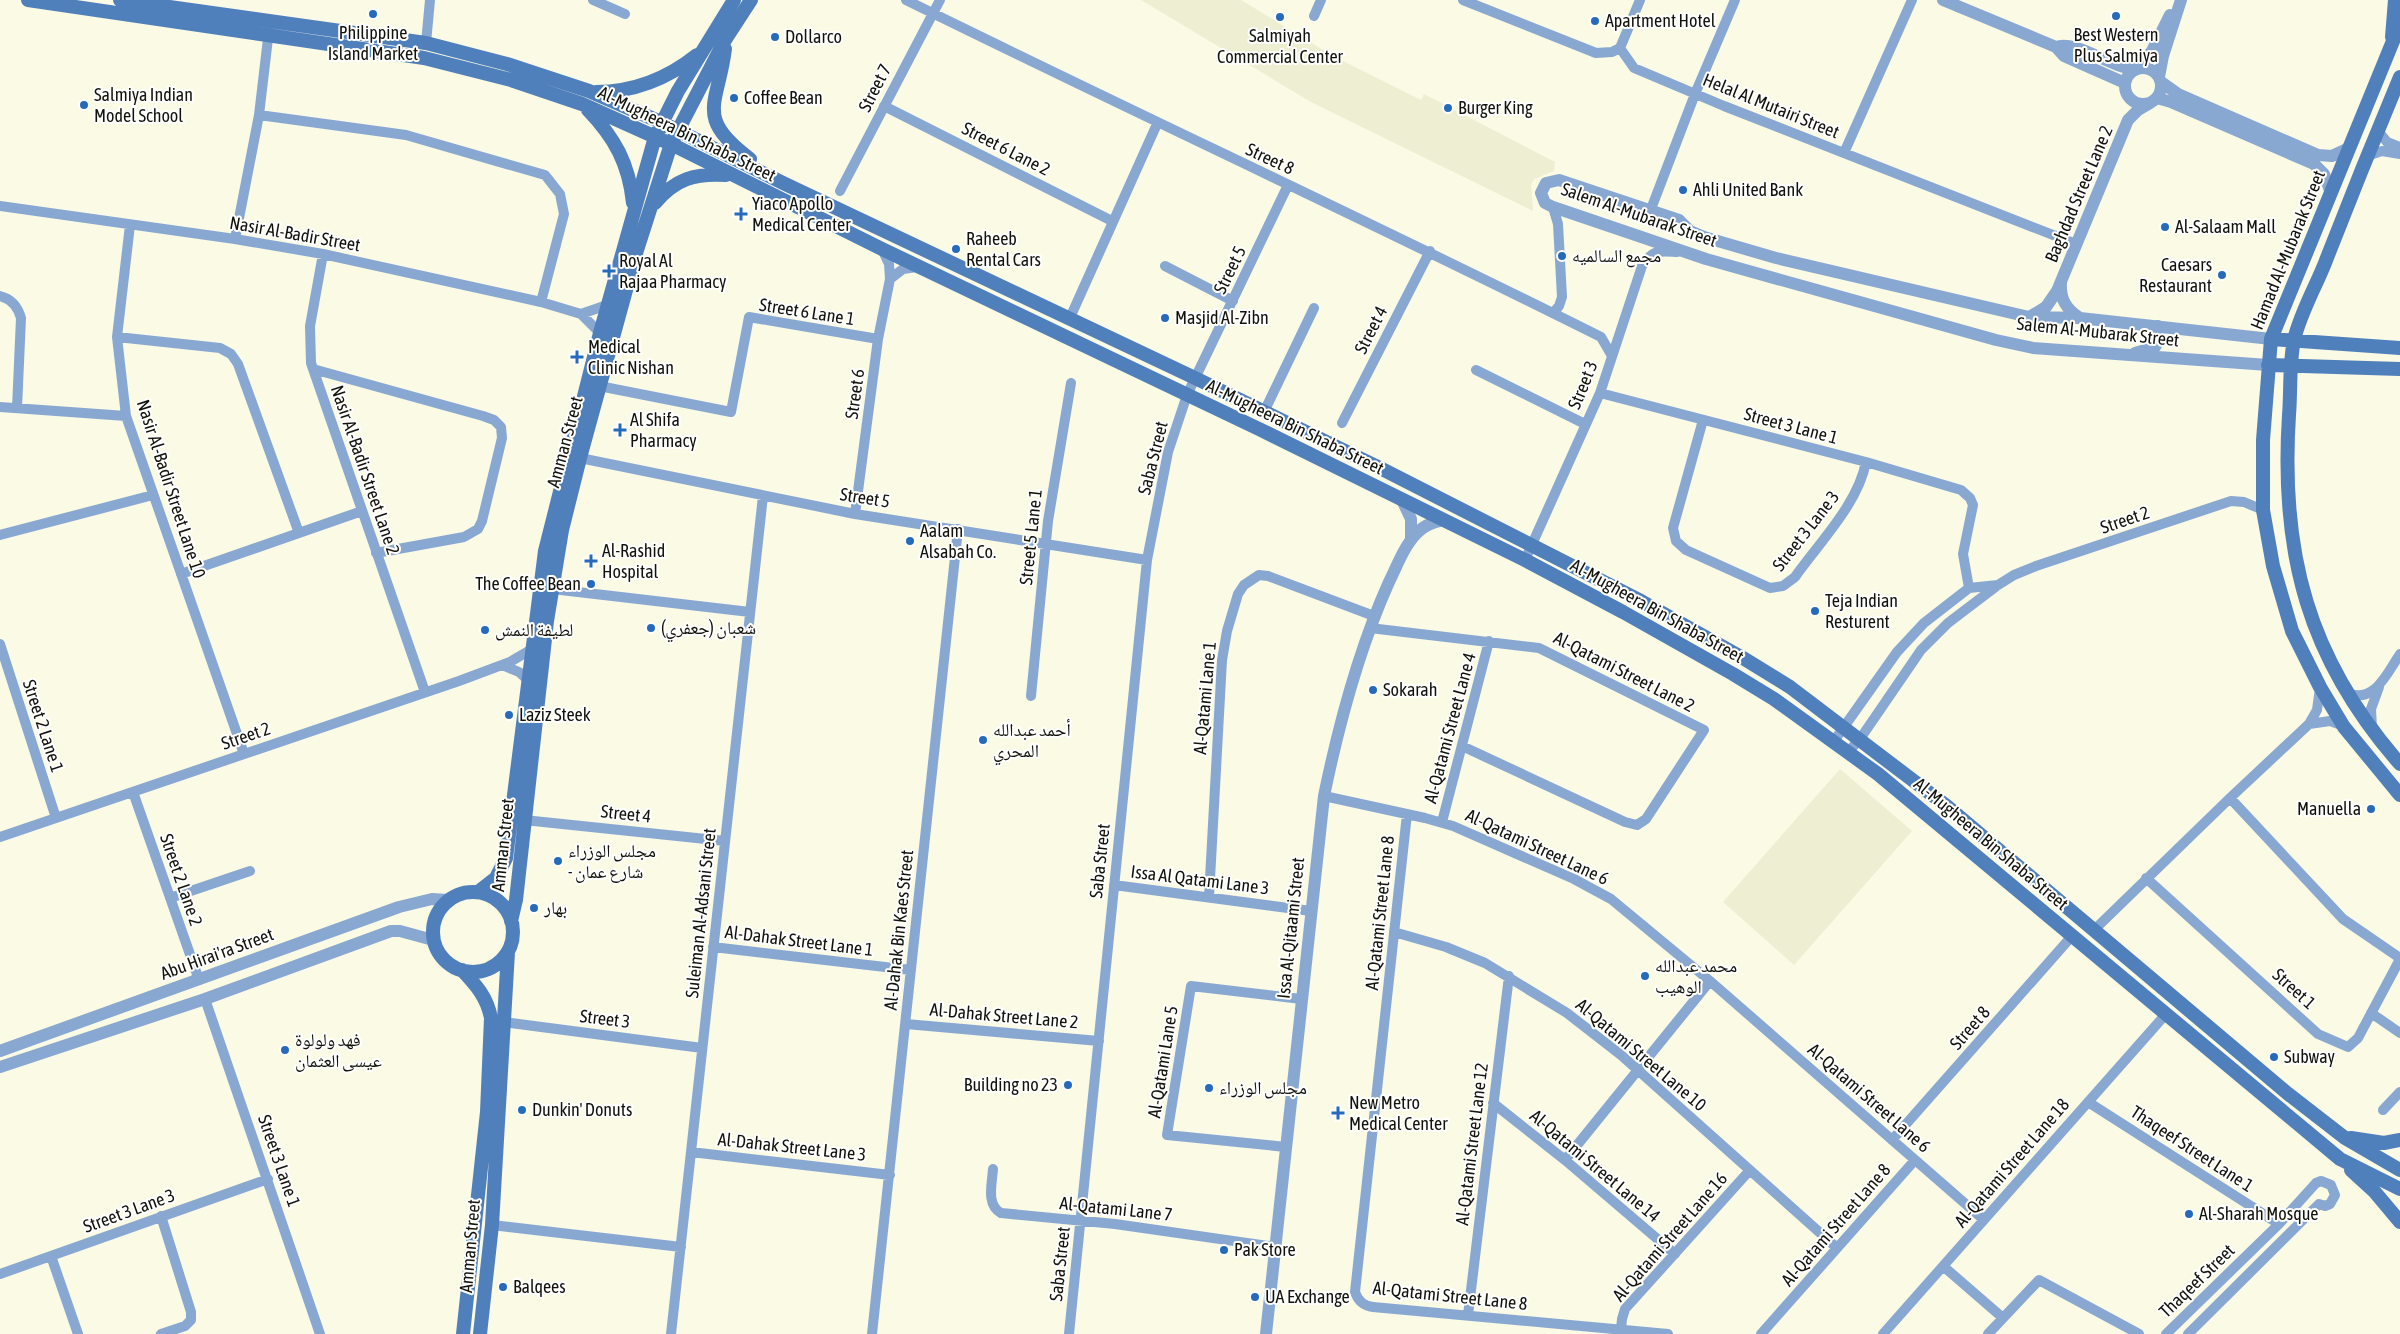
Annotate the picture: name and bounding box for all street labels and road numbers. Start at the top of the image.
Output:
street label: Street 7 [854,61,895,115]
street label: Helal Al Mutairi Street [1700,69,1842,142]
street label: Al-Mugheera Bin Shaba Street [595,81,779,186]
street label: Street 6 Lane 2 [959,117,1054,180]
street label: Baghdad Street Lane 2 [2040,122,2117,265]
street label: Street 8 [1243,138,1297,179]
street label: Hamad Al-Mubarak Street [2246,167,2329,333]
street label: Salem Al-Mubarak Street [1559,178,1720,251]
street label: Nasir Al-Badir Street [228,212,362,255]
street label: Street 5 [1209,243,1250,297]
street label: Street 6 Lane 1 [758,294,856,329]
street label: Street 4 [1350,303,1391,357]
street label: Salem Al-Mubarak Street [2016,313,2180,350]
street label: Street 3 [1563,358,1602,412]
street label: Street 6 [841,368,868,420]
street label: Al-Mugheera Bin Shaba Street [1203,374,1387,479]
street label: Nasir Al-Badir Street Lane 2 [327,382,404,557]
street label: Amman Street [542,394,587,490]
street label: Nasir Al-Badir Street Lane 10 [133,397,210,581]
street label: Street 3 Lane 1 [1742,403,1840,448]
street label: Saba Street [1133,419,1172,497]
street label: Street 5 [839,483,892,512]
street label: Street 3 Lane 3 [1768,486,1843,575]
street label: Street 5 Lane 1 [1015,488,1046,586]
street label: Street 2 [2098,501,2152,538]
street label: Al-Mugheera Bin Shaba Street [1567,554,1747,667]
street label: Al-Qatami Street Lane 2 [1550,627,1698,716]
street label: Al-Qatami Lane 1 [1189,641,1220,755]
street label: Al-Qatami Street Lane 4 [1419,650,1480,806]
street label: Street 2 Lane 1 [19,677,68,775]
street label: Street 2 [219,717,273,754]
street label: Al-Mugheera Bin Shaba Street [1910,773,2073,914]
street label: Amman Street [487,797,518,893]
street label: Street 4 [600,800,652,827]
street label: Al-Qatami Street Lane 6 [1462,804,1612,889]
street label: Saba Street [1085,823,1114,899]
street label: Suleiman Al-Adsani Street [681,827,720,999]
street label: Street 2 Lane 2 [156,831,207,929]
street label: Al-Qatami Street Lane 8 [1361,835,1398,991]
street label: Al-Dahak Bin Kaes Street [880,849,917,1011]
street label: Issa Al-Qitaami Street [1273,856,1308,1000]
street label: Issa Al Qatami Lane 3 [1130,861,1271,898]
street label: Al-Dahak Street Lane 1 [724,921,874,960]
street label: Abu Hirai'ra Street [157,923,276,984]
street label: Street 1 [2269,964,2320,1013]
street label: Al-Qatami Street Lane 10 [1572,994,1711,1115]
street label: Al-Dahak Street Lane 2 [929,999,1079,1032]
street label: Street 8 [1945,1002,1994,1054]
street label: Al-Qatami Lane 5 [1143,1004,1182,1119]
street label: Street 3 [579,1005,631,1032]
street label: Al-Qatami Street Lane 6 [1804,1039,1935,1156]
street label: Al-Qatami Street Lane 12 [1451,1061,1492,1226]
street label: Al-Qatami Street Lane 18 [1950,1094,2073,1231]
street label: Thaqeef Street Lane 1 [2127,1101,2258,1196]
street label: Al-Qatami Street Lane 14 [1526,1105,1665,1226]
street label: Street 3 Lane 1 [254,1112,305,1210]
street label: Al-Dahak Street Lane 3 [717,1128,867,1165]
street label: Al-Qatami Street Lane 8 [1777,1159,1894,1290]
street label: Al-Qatami Street Lane 16 [1608,1168,1731,1305]
street label: Street 3 Lane 3 [80,1184,178,1237]
street label: Al-Qatami Lane 7 [1059,1192,1173,1225]
street label: Amman Street [455,1198,484,1294]
street label: Saba Street [1045,1226,1074,1302]
street label: Thaqeef Street [2155,1240,2239,1322]
street label: Al-Qatami Street Lane 8 [1372,1277,1528,1314]

